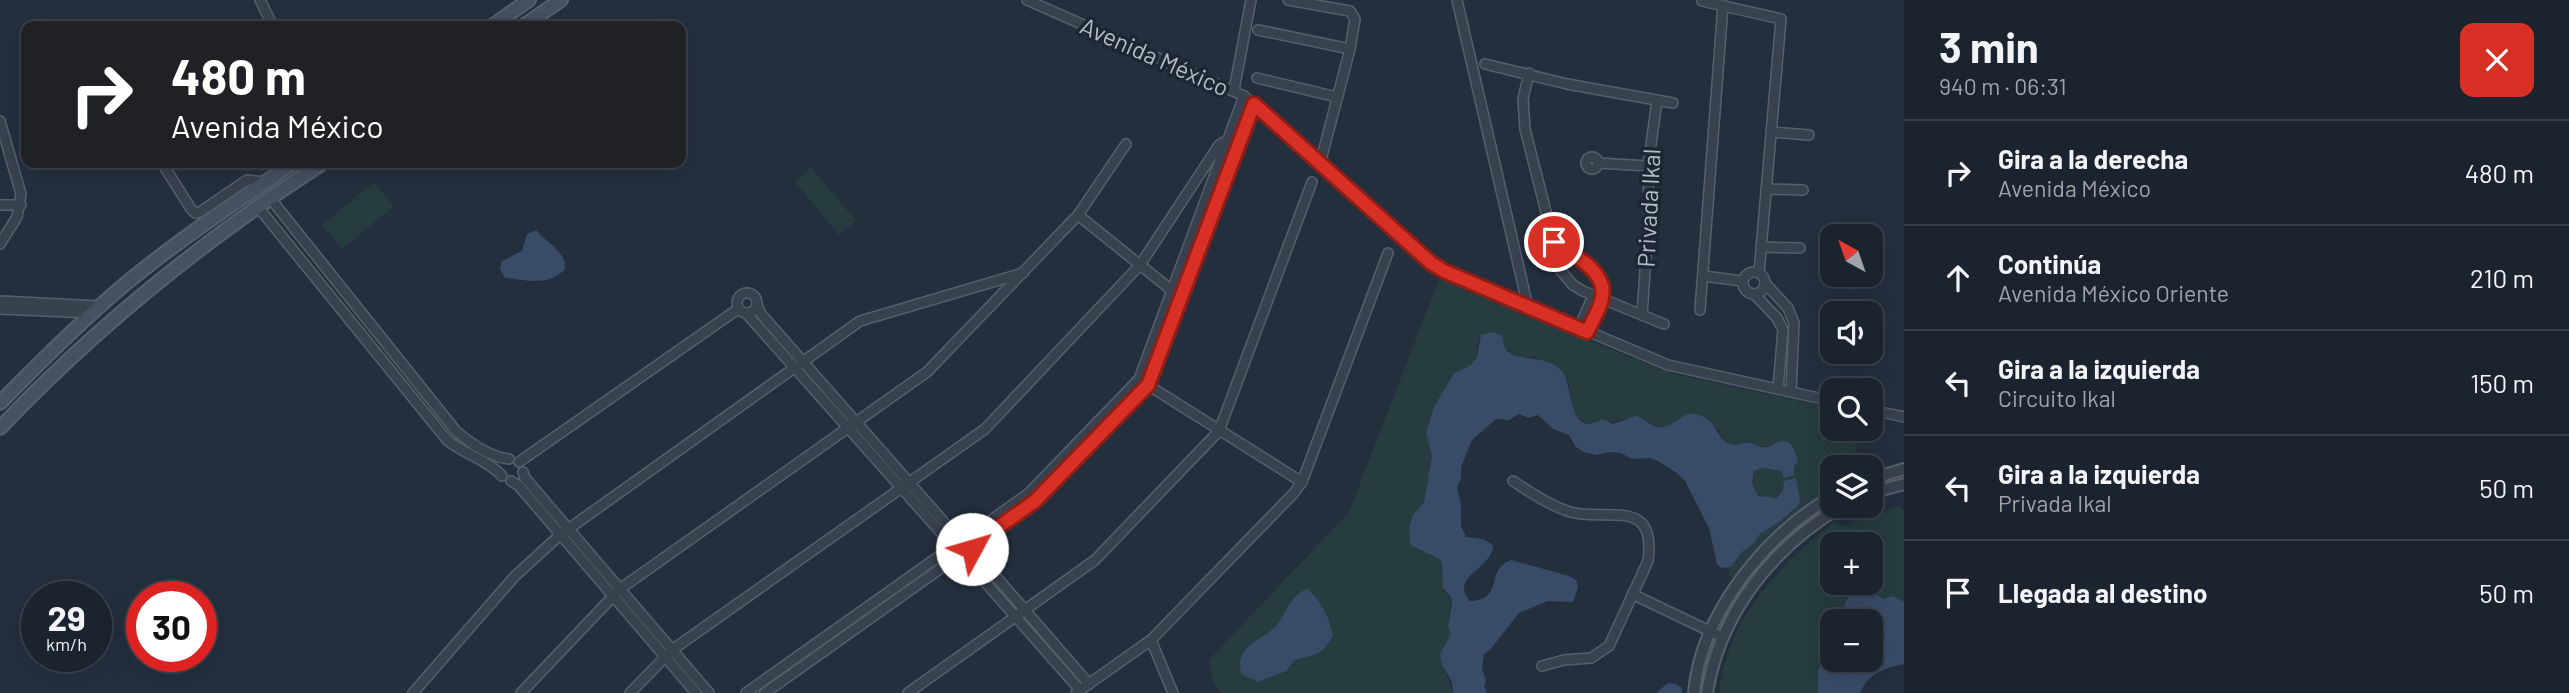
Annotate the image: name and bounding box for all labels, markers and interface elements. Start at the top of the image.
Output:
street label: Avenida México [1076,10,1234,102]
text: 3 min [1939,21,2039,71]
button: close [2460,23,2534,97]
text: 480 m [171,46,306,105]
icon: right [56,49,147,140]
text: 940 m · 06:31 [1939,72,2067,100]
text: Avenida México [171,106,384,144]
text: Gira a la derecha [1998,143,2188,174]
street label: Privada Ikal [1630,148,1666,268]
icon: right [1939,154,1977,192]
text: 480 m [2465,157,2534,188]
text: Avenida México [1998,174,2151,202]
pin [1524,212,1584,272]
icon: arrive [1535,223,1573,261]
north arrow [1820,224,1883,287]
map controls [1820,224,1883,672]
text: Continúa [1998,248,2101,279]
icon: ahead [1939,259,1977,297]
text: 210 m [2470,262,2534,293]
text: Avenida México Oriente [1998,279,2229,307]
button: sound [1820,301,1883,364]
text: Gira a la izquierda [1998,353,2200,384]
icon: left [1939,364,1977,402]
text: 150 m [2470,367,2534,398]
button: search [1820,378,1883,441]
text: Circuito Ikal [1998,384,2116,412]
button: layers [1820,455,1883,518]
text: Gira a la izquierda [1998,458,2200,489]
icon: left [1939,469,1977,507]
text: 50 m [2479,472,2534,503]
text: Privada Ikal [1998,489,2112,517]
position arrow [935,512,1009,586]
button: + [1820,532,1883,595]
icon: arrive [1939,574,1977,612]
text: Llegada al destino [1998,577,2207,608]
text: 50 m [2479,577,2534,608]
speed limit sign: 30 [126,581,217,672]
text: 29 [47,596,86,638]
button: − [1820,609,1883,672]
text: km/h [46,633,87,655]

